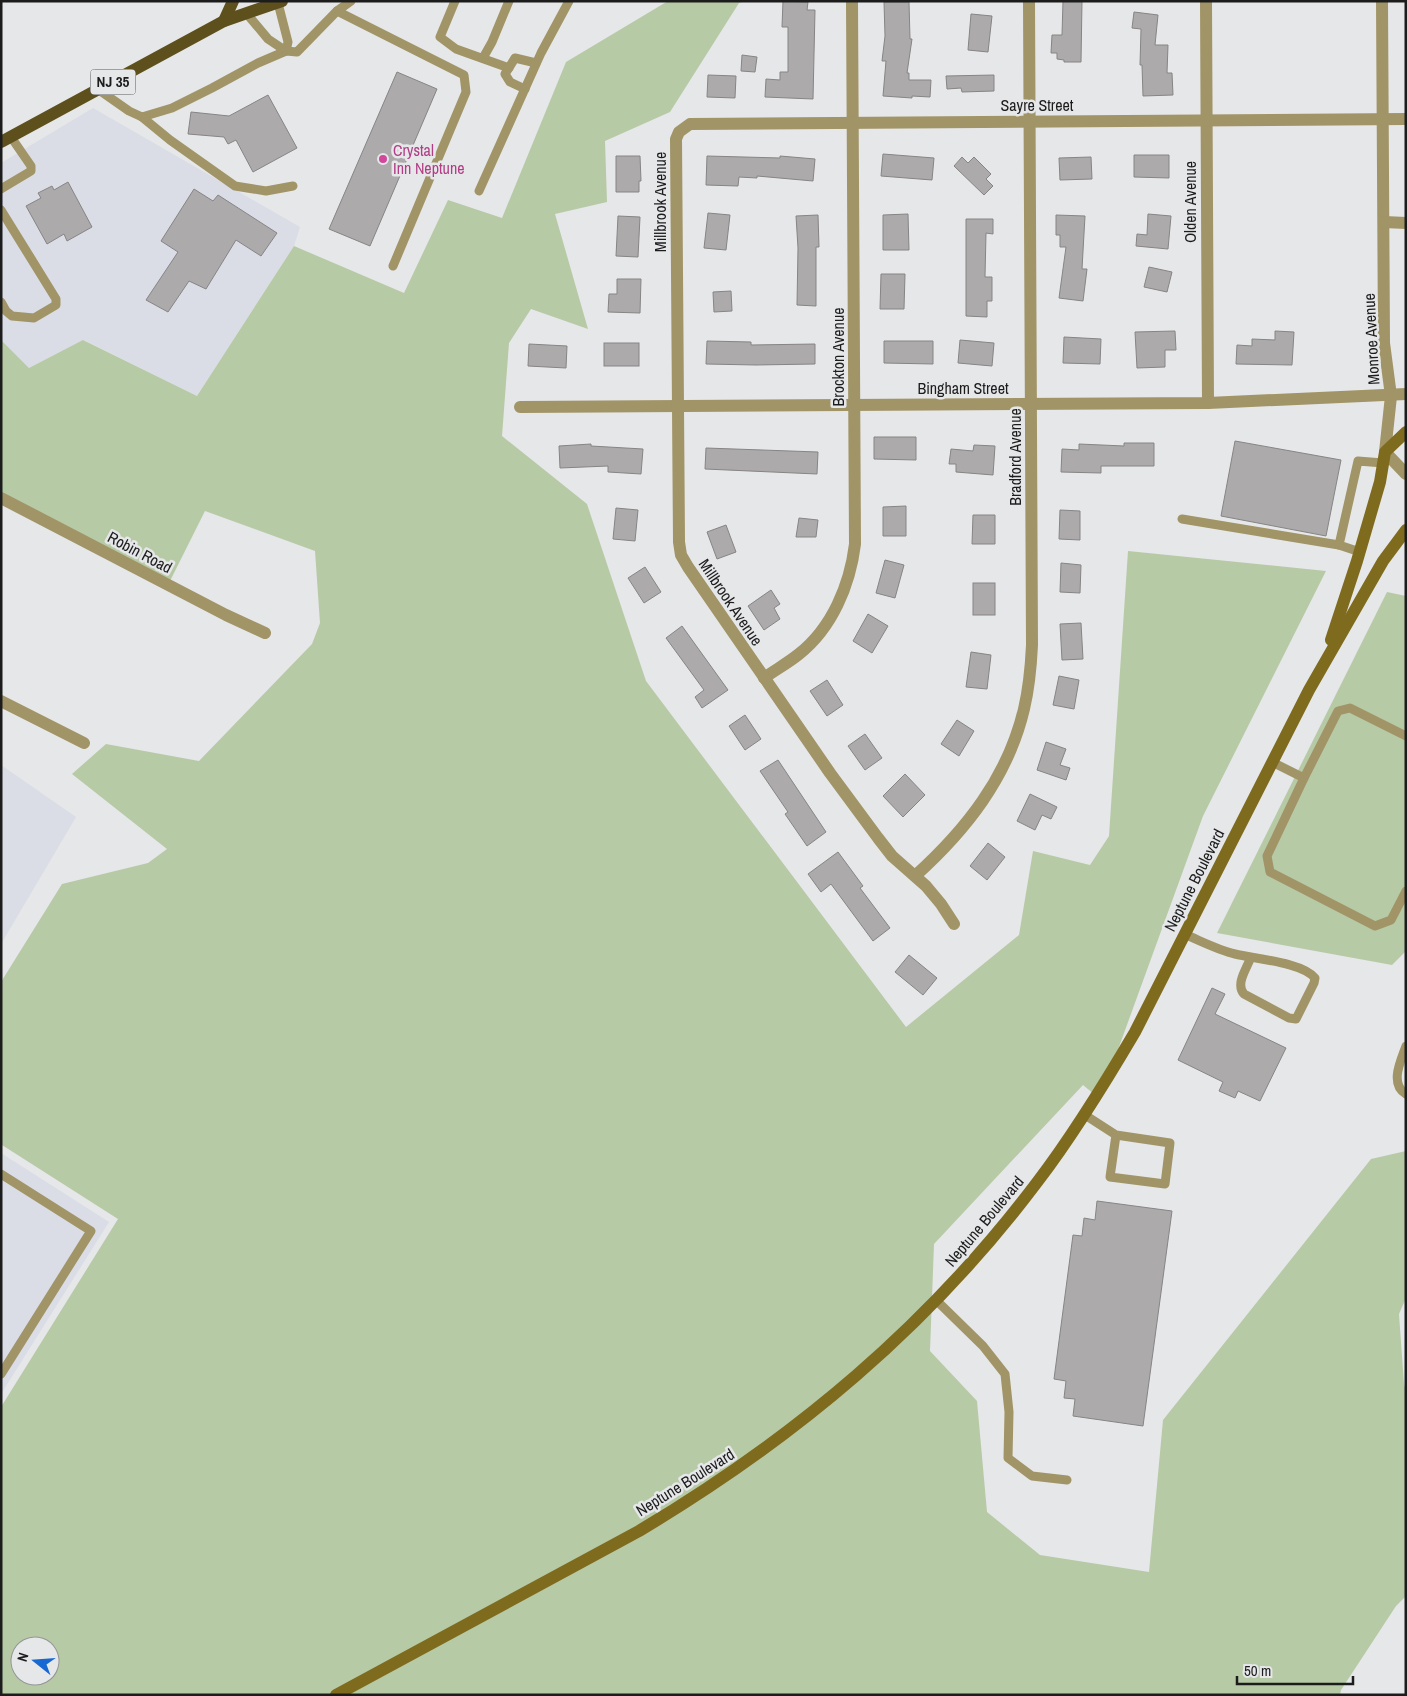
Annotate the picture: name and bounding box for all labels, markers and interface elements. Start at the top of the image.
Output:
road number: NJ 35 [90,70,136,94]
street label: Sayre Street [1001,94,1074,116]
place label: Crystal Inn Neptune [393,139,465,179]
street label: Millbrook Avenue [649,152,671,252]
marker: Crystal Inn Neptune [377,153,389,165]
street label: Olden Avenue [1179,161,1201,243]
street label: Monroe Avenue [1358,293,1384,385]
street label: Brockton Avenue [827,308,849,406]
street label: Bingham Street [917,377,1009,399]
street label: Bradford Avenue [1004,408,1026,506]
street label: Robin Road [104,526,176,578]
street label: Millbrook Avenue [694,554,768,650]
street label: Neptune Boulevard [1159,825,1229,935]
street label: Neptune Boulevard [939,1171,1029,1271]
street label: Neptune Boulevard [632,1443,738,1521]
north arrow [10,1636,60,1686]
text: N [13,1651,32,1664]
scale bar [1237,1654,1353,1686]
text: 50 m [1244,1660,1271,1681]

